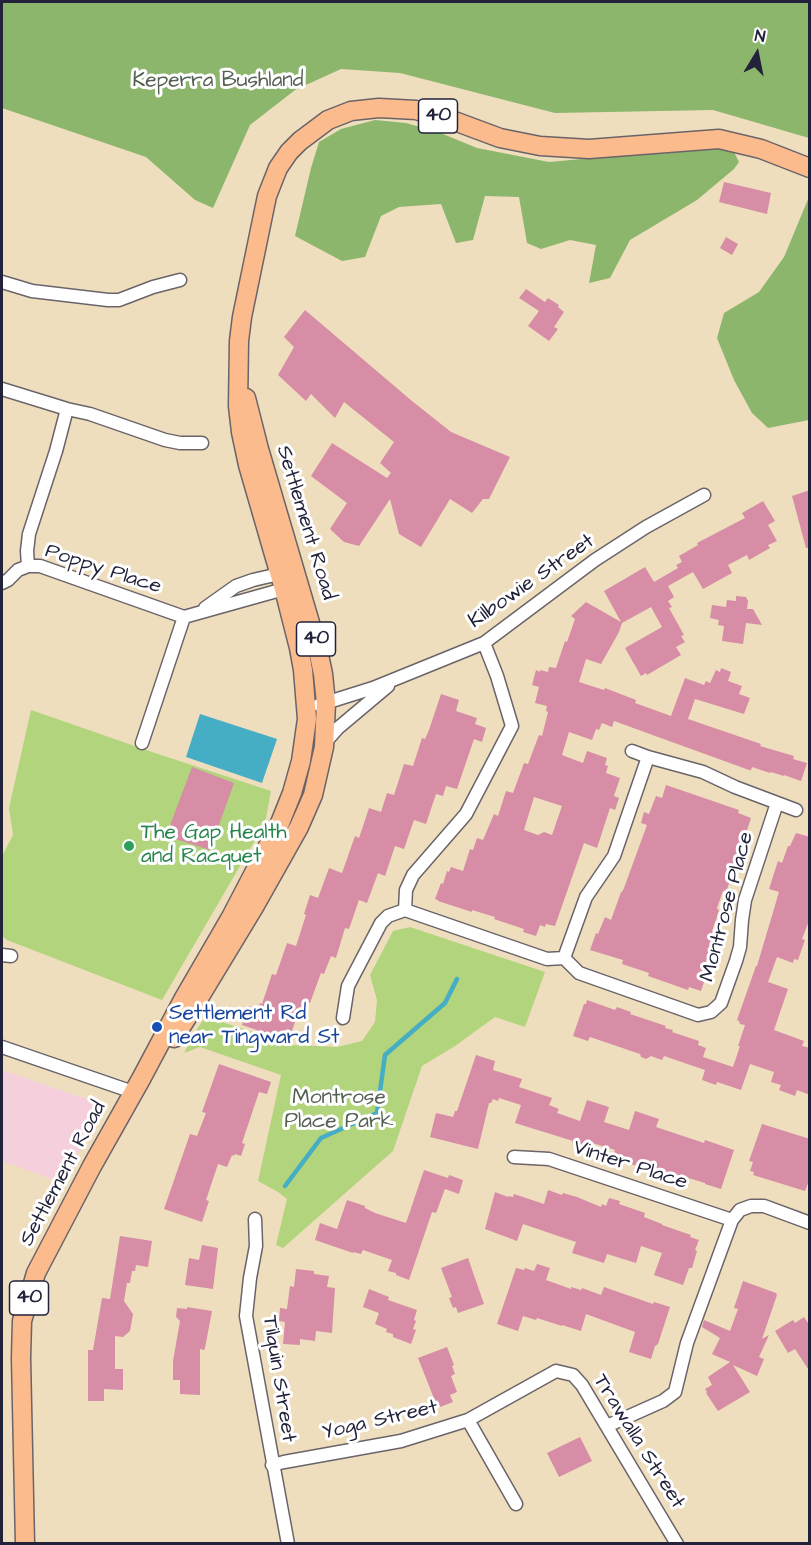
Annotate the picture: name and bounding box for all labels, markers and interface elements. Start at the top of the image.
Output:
north arrow [727,24,787,84]
text: N [753,25,767,48]
park label: Keperra Bushland [132,69,304,95]
road number: 40 [418,99,458,133]
street label: Settlement Road [270,443,340,603]
street label: Kilbowie Street [464,529,600,635]
street label: Poppy Place [42,539,164,601]
road number: 40 [296,622,336,656]
place label: The Gap Health and Racquet [141,821,287,871]
street label: Montrose Place [696,829,760,985]
marker: The Gap Health and Racquet [122,839,136,853]
place label: Settlement Rd near Tingward St [169,1002,340,1052]
marker: Settlement Rd near Tingward St [150,1020,164,1034]
park label: Montrose Place Park [285,1086,393,1136]
street label: Settlement Road [15,1098,113,1250]
street label: Vinter Place [570,1136,690,1196]
road number: 40 [9,1281,48,1315]
street label: Tilquin Street [256,1314,300,1444]
street label: Trawalla Street [587,1370,689,1514]
street label: Yoga Street [320,1395,440,1447]

